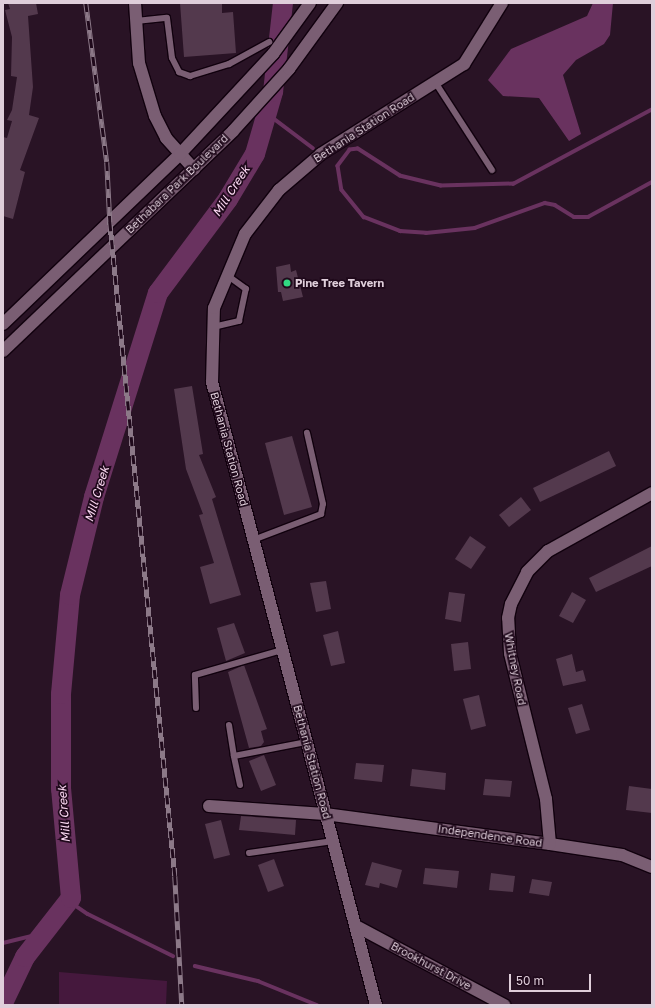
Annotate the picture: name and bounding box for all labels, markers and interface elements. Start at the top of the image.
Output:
street label: Bethania Station Road [311,90,417,166]
street label: Bethabara Park Boulevard [123,132,231,236]
water label: Mill Creek [209,163,253,219]
place label: Pine Tree Tavern [295,276,384,290]
marker: Pine Tree Tavern [282,278,292,288]
street label: Bethania Station Road [207,391,251,507]
water label: Mill Creek [82,464,112,524]
street label: Whitney Road [502,632,528,706]
street label: Bethania Station Road [290,704,334,820]
water label: Mill Creek [55,785,73,843]
street label: Independence Road [437,822,543,850]
street label: Brookhurst Drive [389,939,473,993]
scale bar [511,966,593,992]
text: 50 m [516,973,544,988]

